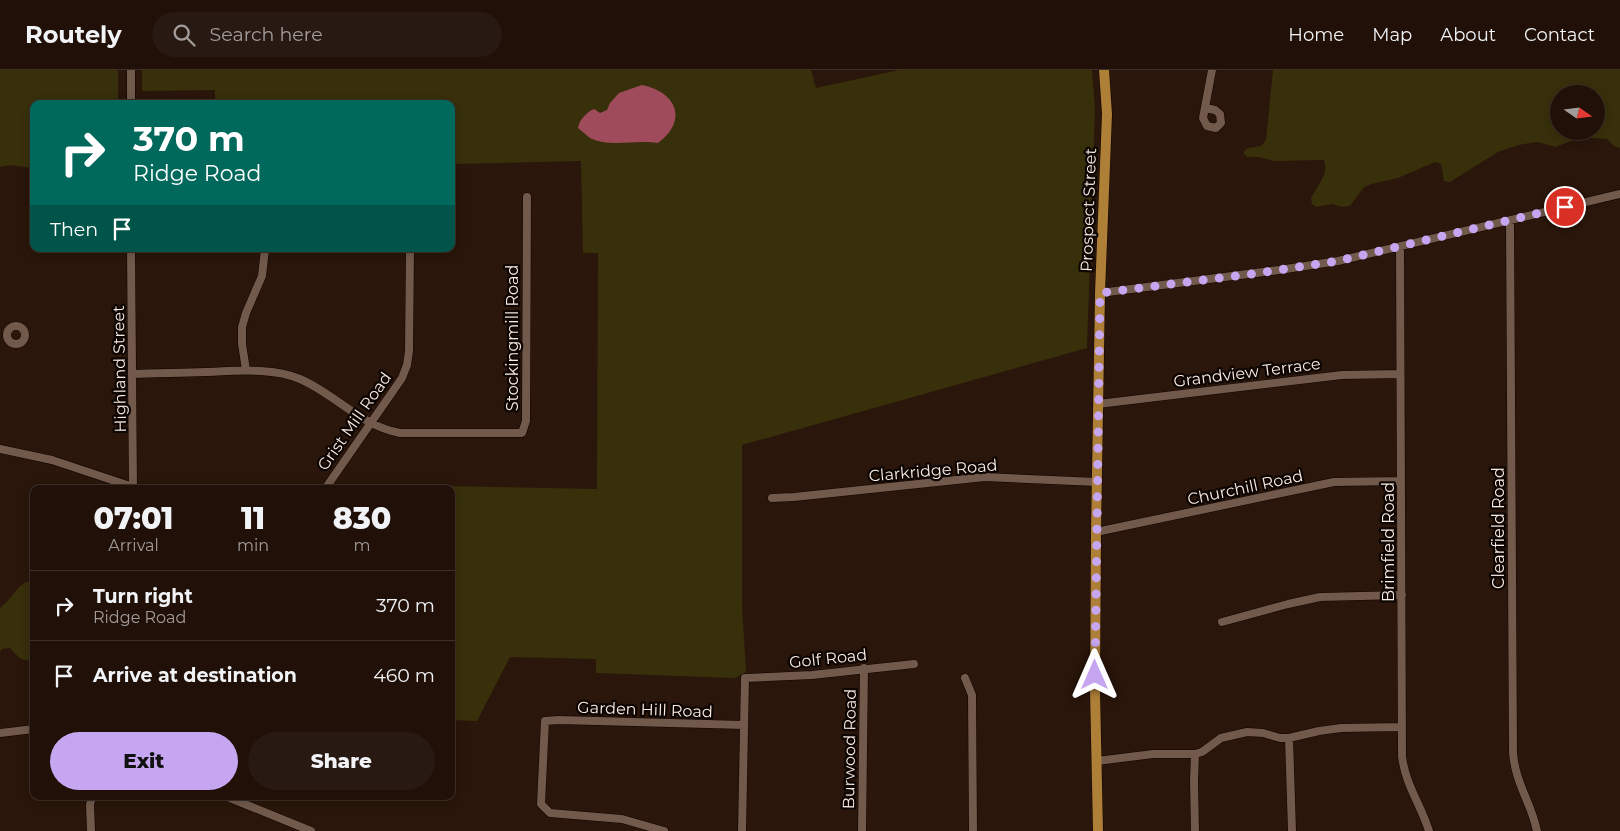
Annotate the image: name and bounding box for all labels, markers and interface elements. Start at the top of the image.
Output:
search box [152,12,502,57]
text: Routely [25,20,122,49]
icon: search [170,21,198,49]
text: Search here [210,23,323,46]
text: Home [1288,24,1344,46]
text: Map [1372,24,1412,46]
text: About [1440,24,1496,46]
text: Contact [1524,24,1595,46]
north arrow [1550,85,1605,140]
map controls [1550,85,1605,140]
text: 370 m [133,117,245,160]
icon: right [50,120,115,185]
street label: Prospect Street [1077,147,1100,272]
text: Ridge Road [133,160,261,187]
pin [1544,186,1586,228]
icon: arrive [1551,193,1579,221]
icon: arrive [108,215,136,243]
text: Then [50,218,98,241]
street label: Stockingmill Road [503,265,522,411]
street label: Highland Street [109,305,130,433]
street label: Grandview Terrace [1172,354,1322,391]
street label: Grist Mill Road [313,368,395,474]
street label: Clarkridge Road [868,455,998,486]
street label: Churchill Road [1186,466,1305,509]
street label: Clearfield Road [1489,467,1508,589]
street label: Brimfield Road [1379,482,1398,602]
text: 07:01 [94,500,173,537]
text: 11 [241,500,265,537]
text: 830 [333,500,391,537]
text: Arrival [108,536,159,555]
text: min [237,536,269,555]
text: m [354,536,371,555]
text: Turn right [93,585,193,608]
icon: right [50,592,78,620]
text: 370 m [376,594,435,617]
text: Ridge Road [93,608,186,627]
street label: Golf Road [788,645,868,672]
position arrow [1068,648,1120,700]
icon: arrive [50,662,78,690]
text: Arrive at destination [93,664,297,687]
text: 460 m [373,664,435,687]
street label: Burwood Road [839,689,860,809]
street label: Garden Hill Road [577,698,713,721]
button: Exit [50,732,238,790]
button: Share [248,732,435,790]

